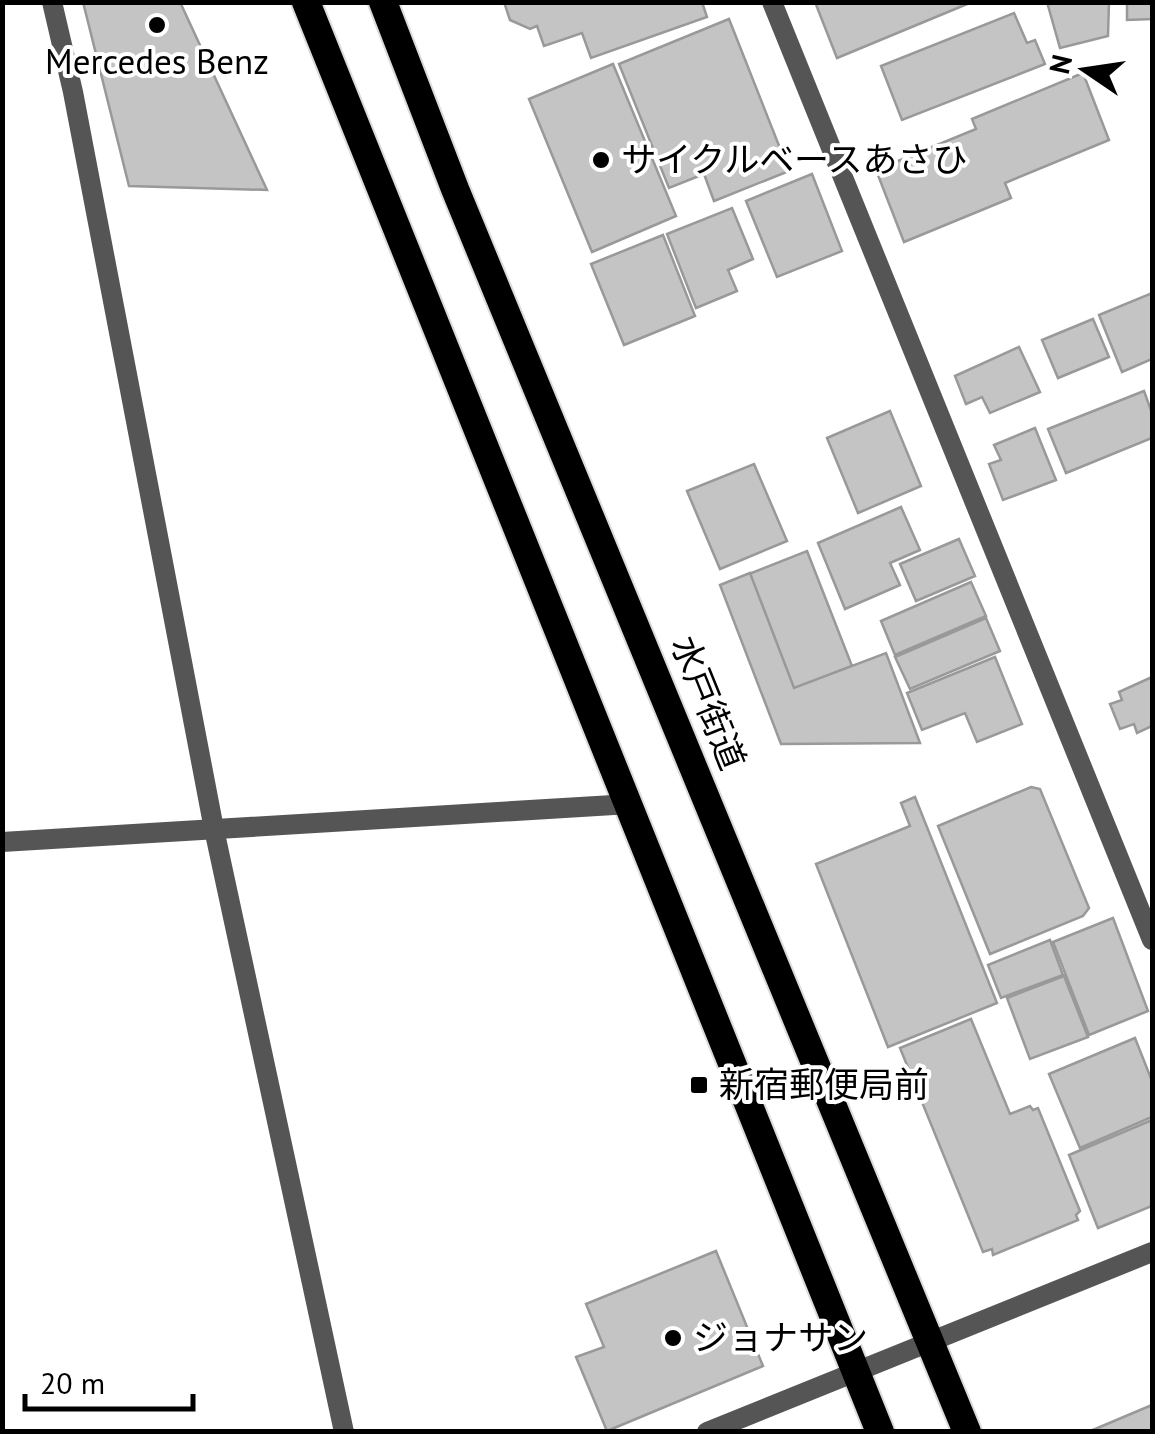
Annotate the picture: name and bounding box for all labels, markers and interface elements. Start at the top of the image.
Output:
marker: Mercedes Benz [146,14,168,36]
north arrow [1035,20,1135,120]
place label: Mercedes Benz [45,38,269,84]
text: N [1040,51,1080,77]
place label: サイクルベースあさひ [621,136,968,182]
marker: サイクルベースあさひ [590,149,612,171]
street label: 水戸街道 [661,629,756,776]
place label: 新宿郵便局前 [719,1061,929,1107]
marker: 新宿郵便局前 [688,1074,710,1096]
place label: ジョナサン [693,1314,868,1360]
marker: ジョナサン [662,1327,684,1349]
scale bar [25,1349,192,1411]
text: 20 m [40,1363,105,1402]

